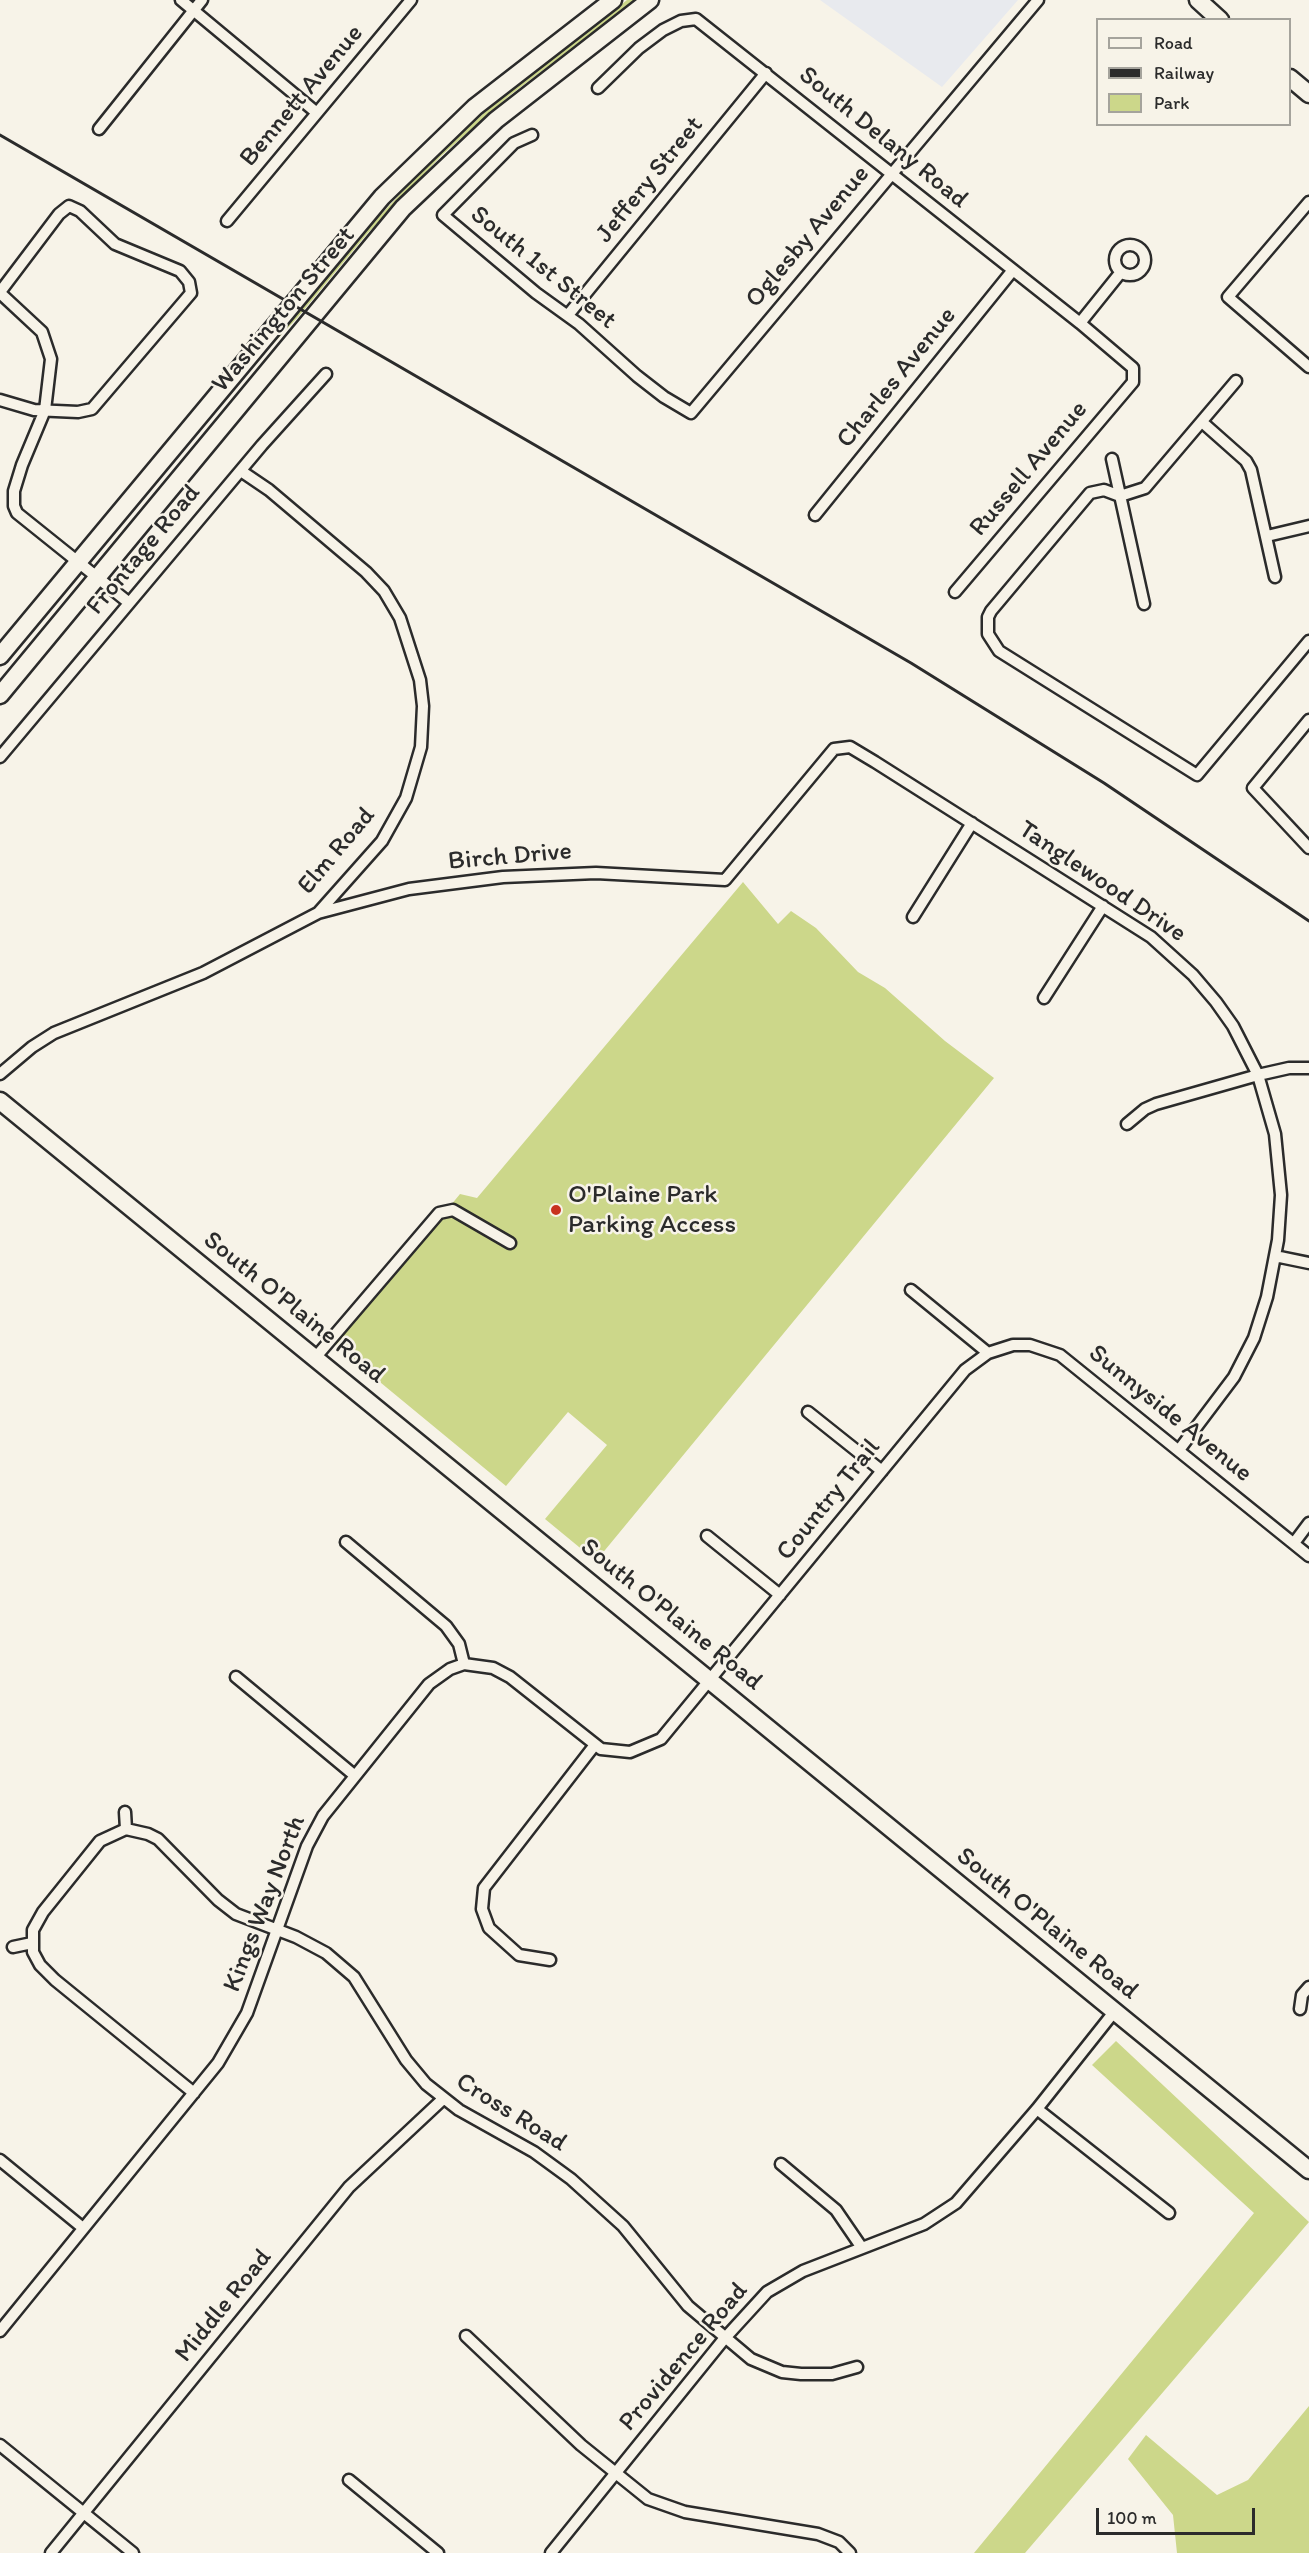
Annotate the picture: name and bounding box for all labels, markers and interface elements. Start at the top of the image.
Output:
legend [1096,18,1291,126]
street label: Bennett Avenue [234,19,370,173]
text: Road [1154,32,1193,54]
street label: South Delany Road [792,60,974,216]
text: Railway [1154,62,1214,84]
text: Park [1154,92,1189,114]
street label: Jeffery Street [590,111,710,249]
street label: Oglesby Avenue [739,159,877,315]
street label: South 1st Street [464,200,622,336]
street label: Washington Street [206,221,362,399]
street label: Charles Avenue [831,301,963,455]
street label: Russell Avenue [963,395,1095,543]
street label: Frontage Road [80,478,208,622]
street label: Elm Road [291,801,383,901]
street label: Tanglewood Drive [1012,814,1192,950]
street label: Birch Drive [447,836,573,878]
place label: O'Plaine Park Parking Access [568,1179,736,1240]
marker: O'Plaine Park Parking Access [549,1203,563,1217]
street label: South O'Plaine Road [197,1225,391,1391]
street label: Sunnyside Avenue [1082,1338,1258,1490]
street label: Country Trail [770,1433,888,1567]
street label: South O'Plaine Road [574,1532,768,1698]
street label: Kings Way North [217,1812,313,1996]
street label: South O'Plaine Road [950,1841,1144,2007]
street label: Cross Road [450,2067,572,2159]
street label: Middle Road [169,2243,279,2369]
street label: Providence Road [613,2276,755,2438]
scale bar [1099,2496,1258,2534]
text: 100 m [1107,2507,1157,2529]

